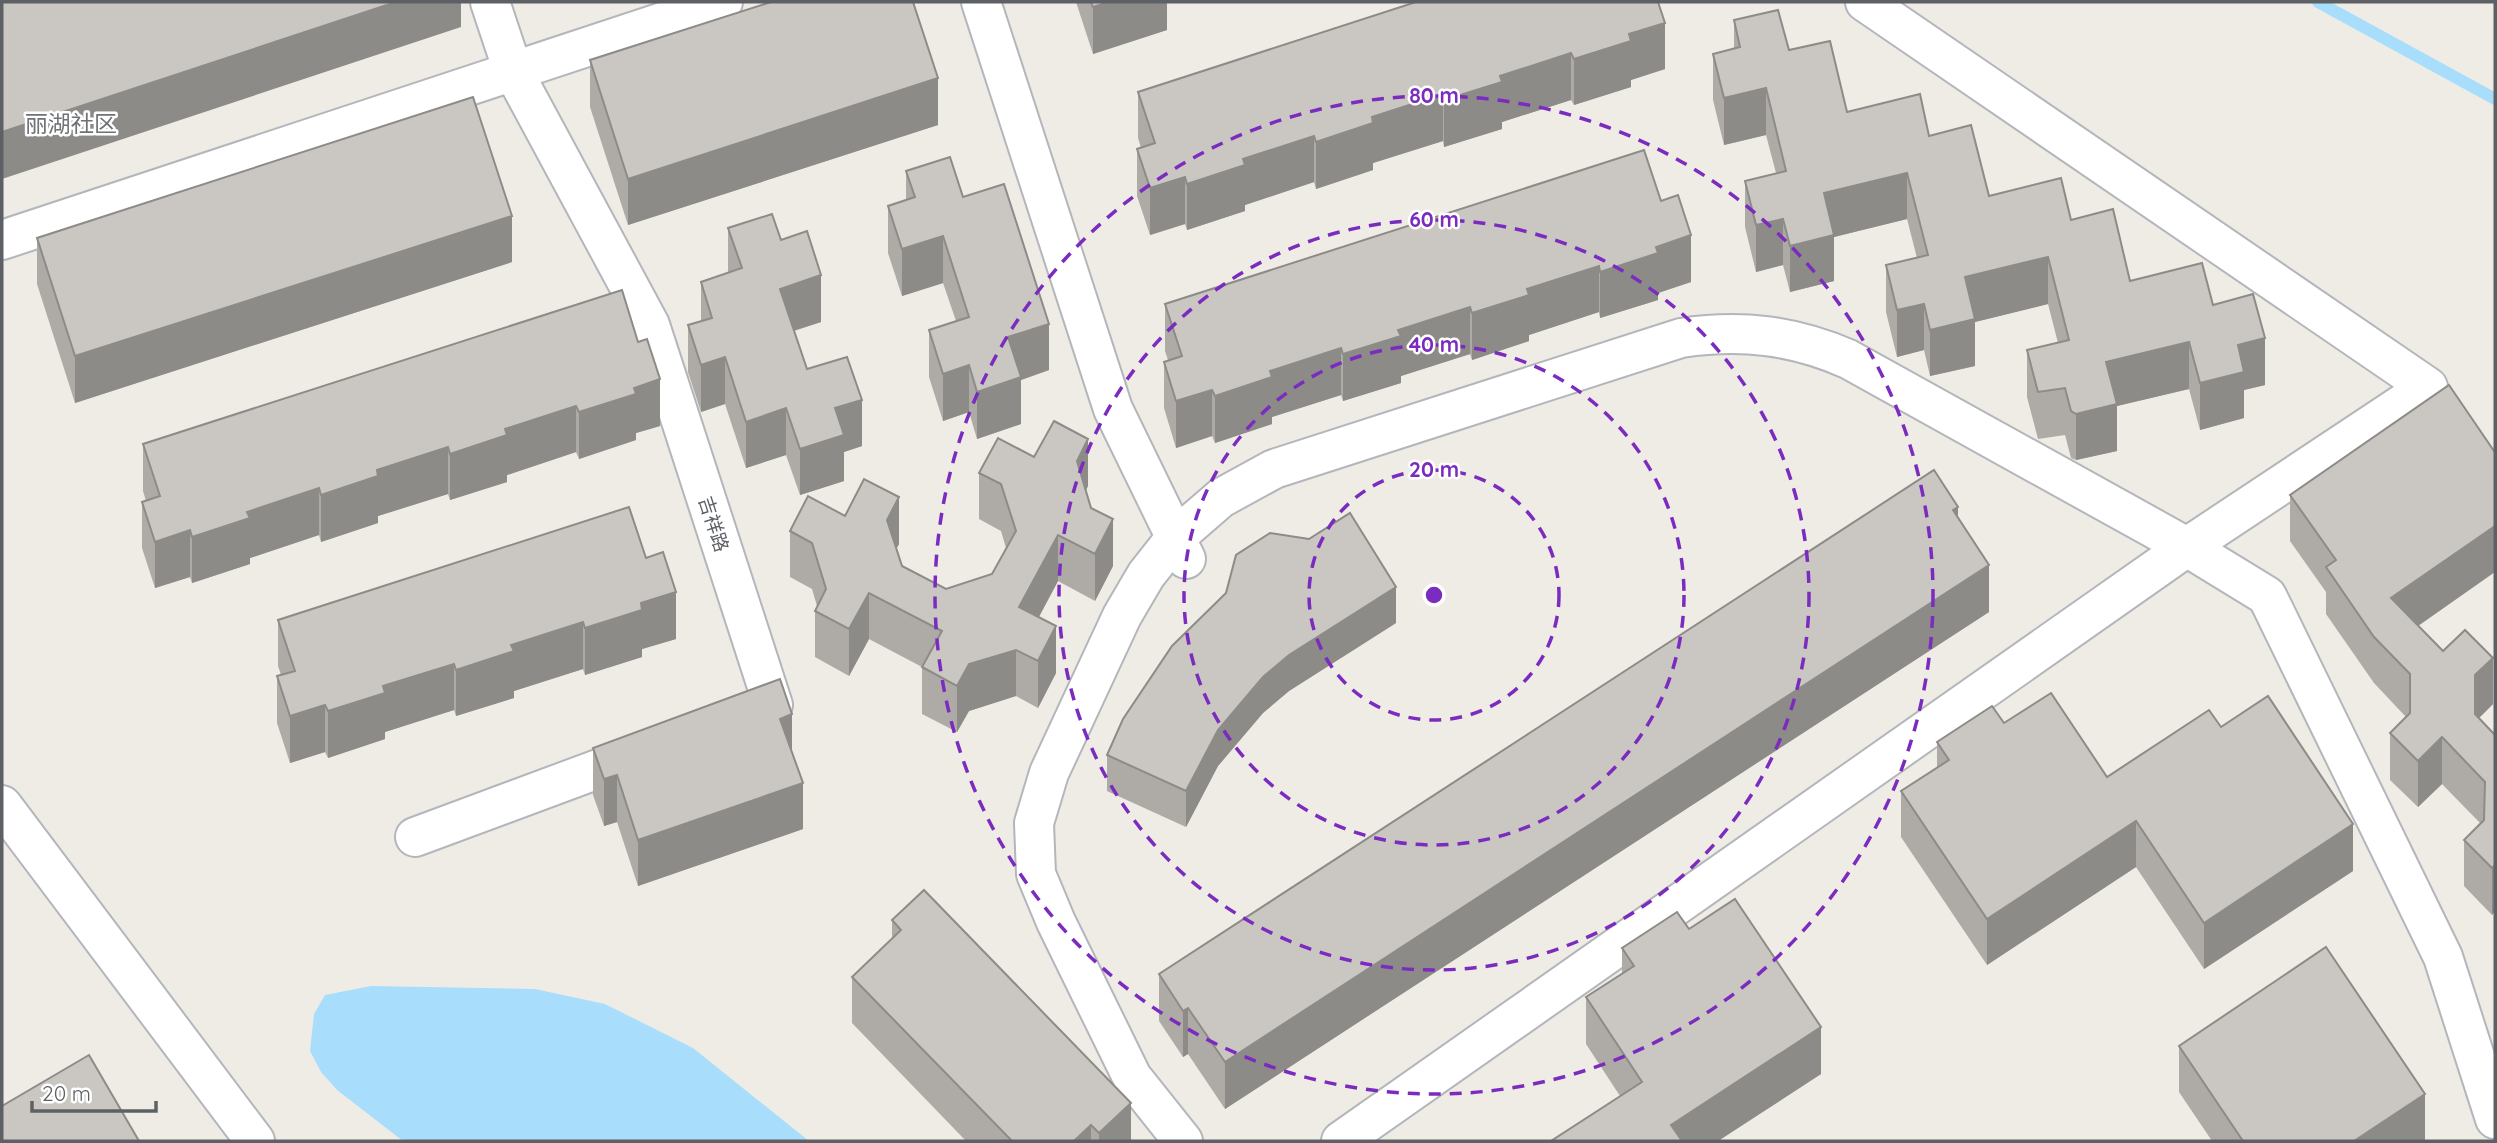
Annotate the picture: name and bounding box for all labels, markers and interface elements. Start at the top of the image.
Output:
text: 80 m [1409,82,1459,108]
district label: 丽湖社区 [25,109,117,138]
text: 60 m [1409,206,1459,232]
text: 40 m [1409,331,1459,357]
text: 20 m [1409,456,1459,482]
street label: 吉祥路 [694,493,734,555]
centre of rings [1422,583,1446,607]
scale bar [32,1070,156,1114]
text: 20 m [42,1080,91,1106]

